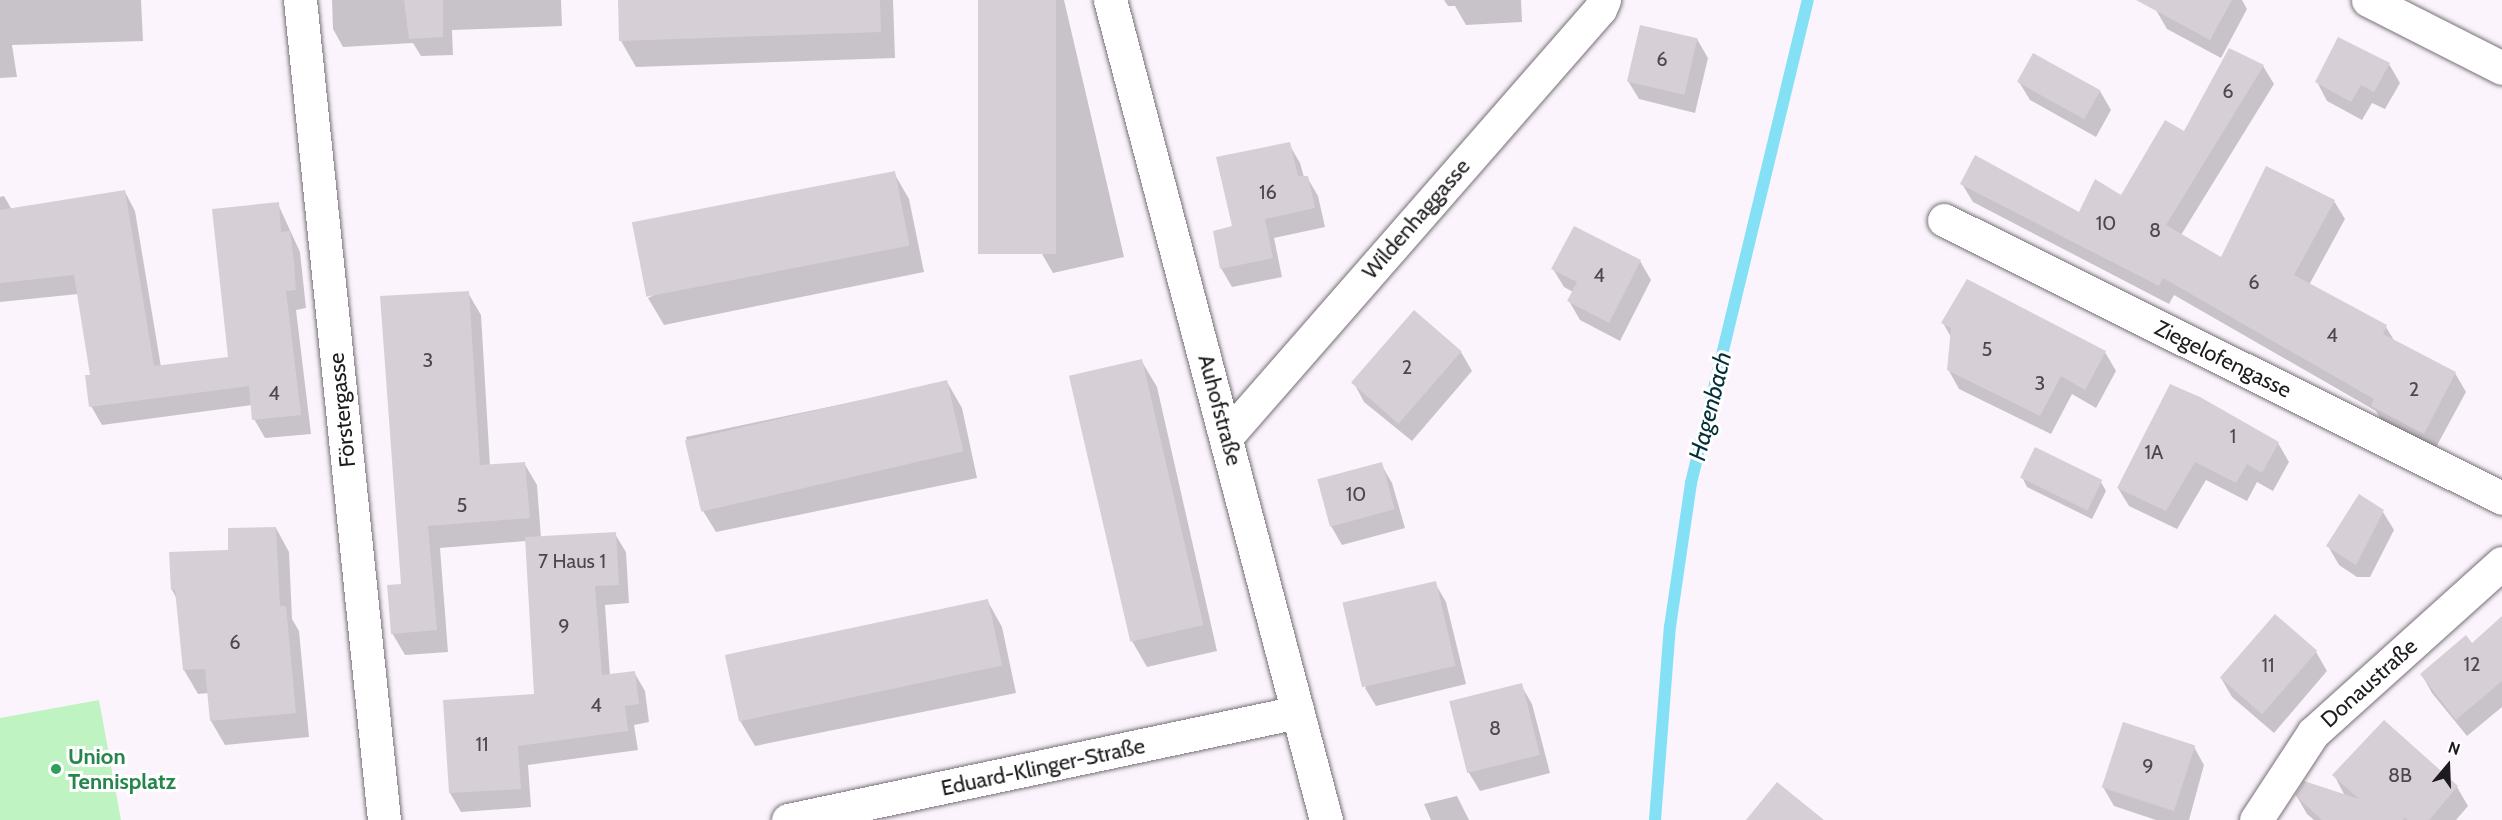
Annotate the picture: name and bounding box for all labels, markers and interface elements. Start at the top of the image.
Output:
house number: 6 [1656,47,1668,71]
house number: 6 [2222,79,2234,103]
street label: Wildenhaggasse [1357,153,1475,285]
house number: 16 [1259,180,1277,204]
house number: 10 [2096,211,2116,235]
house number: 8 [2149,218,2161,242]
house number: 4 [1593,263,1605,287]
house number: 6 [2248,270,2260,294]
street label: Ziegelofengasse [2150,315,2296,403]
house number: 4 [2326,323,2338,347]
house number: 5 [1982,337,1992,361]
house number: 3 [423,348,433,372]
water label: Hagenbach [1683,349,1737,463]
street label: Förstergasse [323,351,361,469]
street label: Auhofstraße [1193,352,1247,468]
house number: 2 [1402,355,1412,379]
house number: 3 [2035,371,2045,395]
house number: 2 [2409,377,2419,401]
house number: 4 [268,381,280,405]
house number: 1 [2230,424,2236,448]
house number: 1A [2145,440,2163,464]
house number: 10 [1346,482,1366,506]
house number: 5 [457,493,467,517]
house number: 7 Haus 1 [538,549,606,573]
house number: 9 [558,614,570,638]
house number: 6 [229,630,241,654]
street label: Donaustraße [2316,633,2422,733]
house number: 12 [2464,652,2480,676]
house number: 11 [2261,653,2275,677]
house number: 4 [590,693,602,717]
house number: 8 [1489,716,1501,740]
house number: 11 [475,732,489,756]
street label: Eduard-Klinger-Straße [939,732,1147,802]
north arrow [2418,736,2478,796]
text: N [2446,738,2462,759]
place label: Union Tennisplatz [68,743,176,794]
house number: 9 [2142,754,2154,778]
marker: Union Tennisplatz [49,762,63,776]
house number: 8B [2388,763,2412,787]

